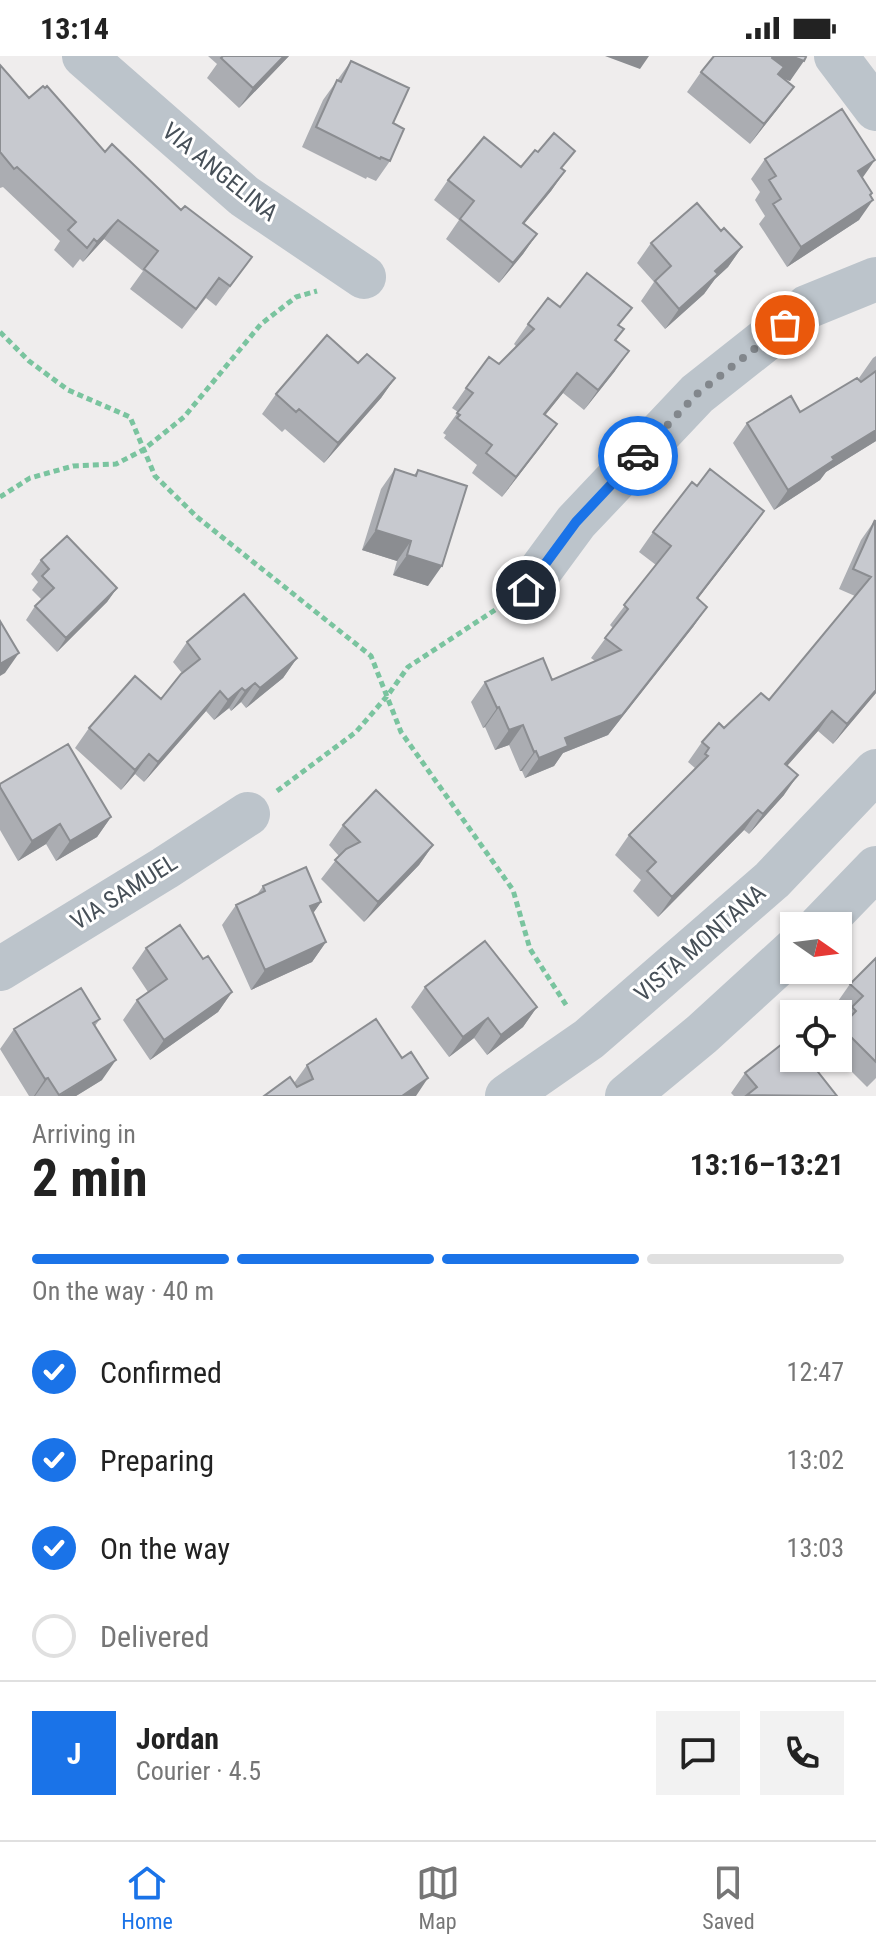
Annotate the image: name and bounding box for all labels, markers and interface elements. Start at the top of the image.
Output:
text: 13:14 [40,11,109,46]
street label: VIA ANGELINA [157,117,283,227]
pin [751,291,819,359]
icon: bag [763,303,807,347]
courier [598,416,678,496]
icon: car [616,434,660,478]
pin [492,556,560,624]
icon: home [504,568,548,612]
street label: VIA SAMUEL [66,848,182,936]
street label: VISTA MONTANA [629,878,771,1007]
north arrow [780,912,852,984]
map controls [780,912,852,1072]
button: locate [780,1000,852,1072]
text: Arriving in [32,1119,136,1149]
text: 13:16–13:21 [690,1147,844,1182]
text: 2 min [32,1148,148,1209]
text: On the way · 40 m [32,1276,214,1306]
icon: check [32,1350,76,1394]
text: Confirmed [100,1355,222,1390]
text: 12:47 [787,1357,844,1387]
icon: check [32,1438,76,1482]
text: Preparing [100,1443,214,1478]
text: 13:02 [787,1445,844,1475]
icon: check [32,1526,76,1570]
text: On the way [100,1531,230,1566]
text: 13:03 [787,1533,844,1563]
text: Delivered [100,1619,209,1654]
button: chat [656,1711,740,1795]
button: phone [760,1711,844,1795]
text: Jordan [136,1721,219,1756]
text: J [67,1736,81,1771]
text: Courier · 4.5 [136,1756,261,1786]
tab: Home [121,1861,173,1934]
tab: Map [416,1861,460,1934]
tab: Saved [702,1861,755,1934]

